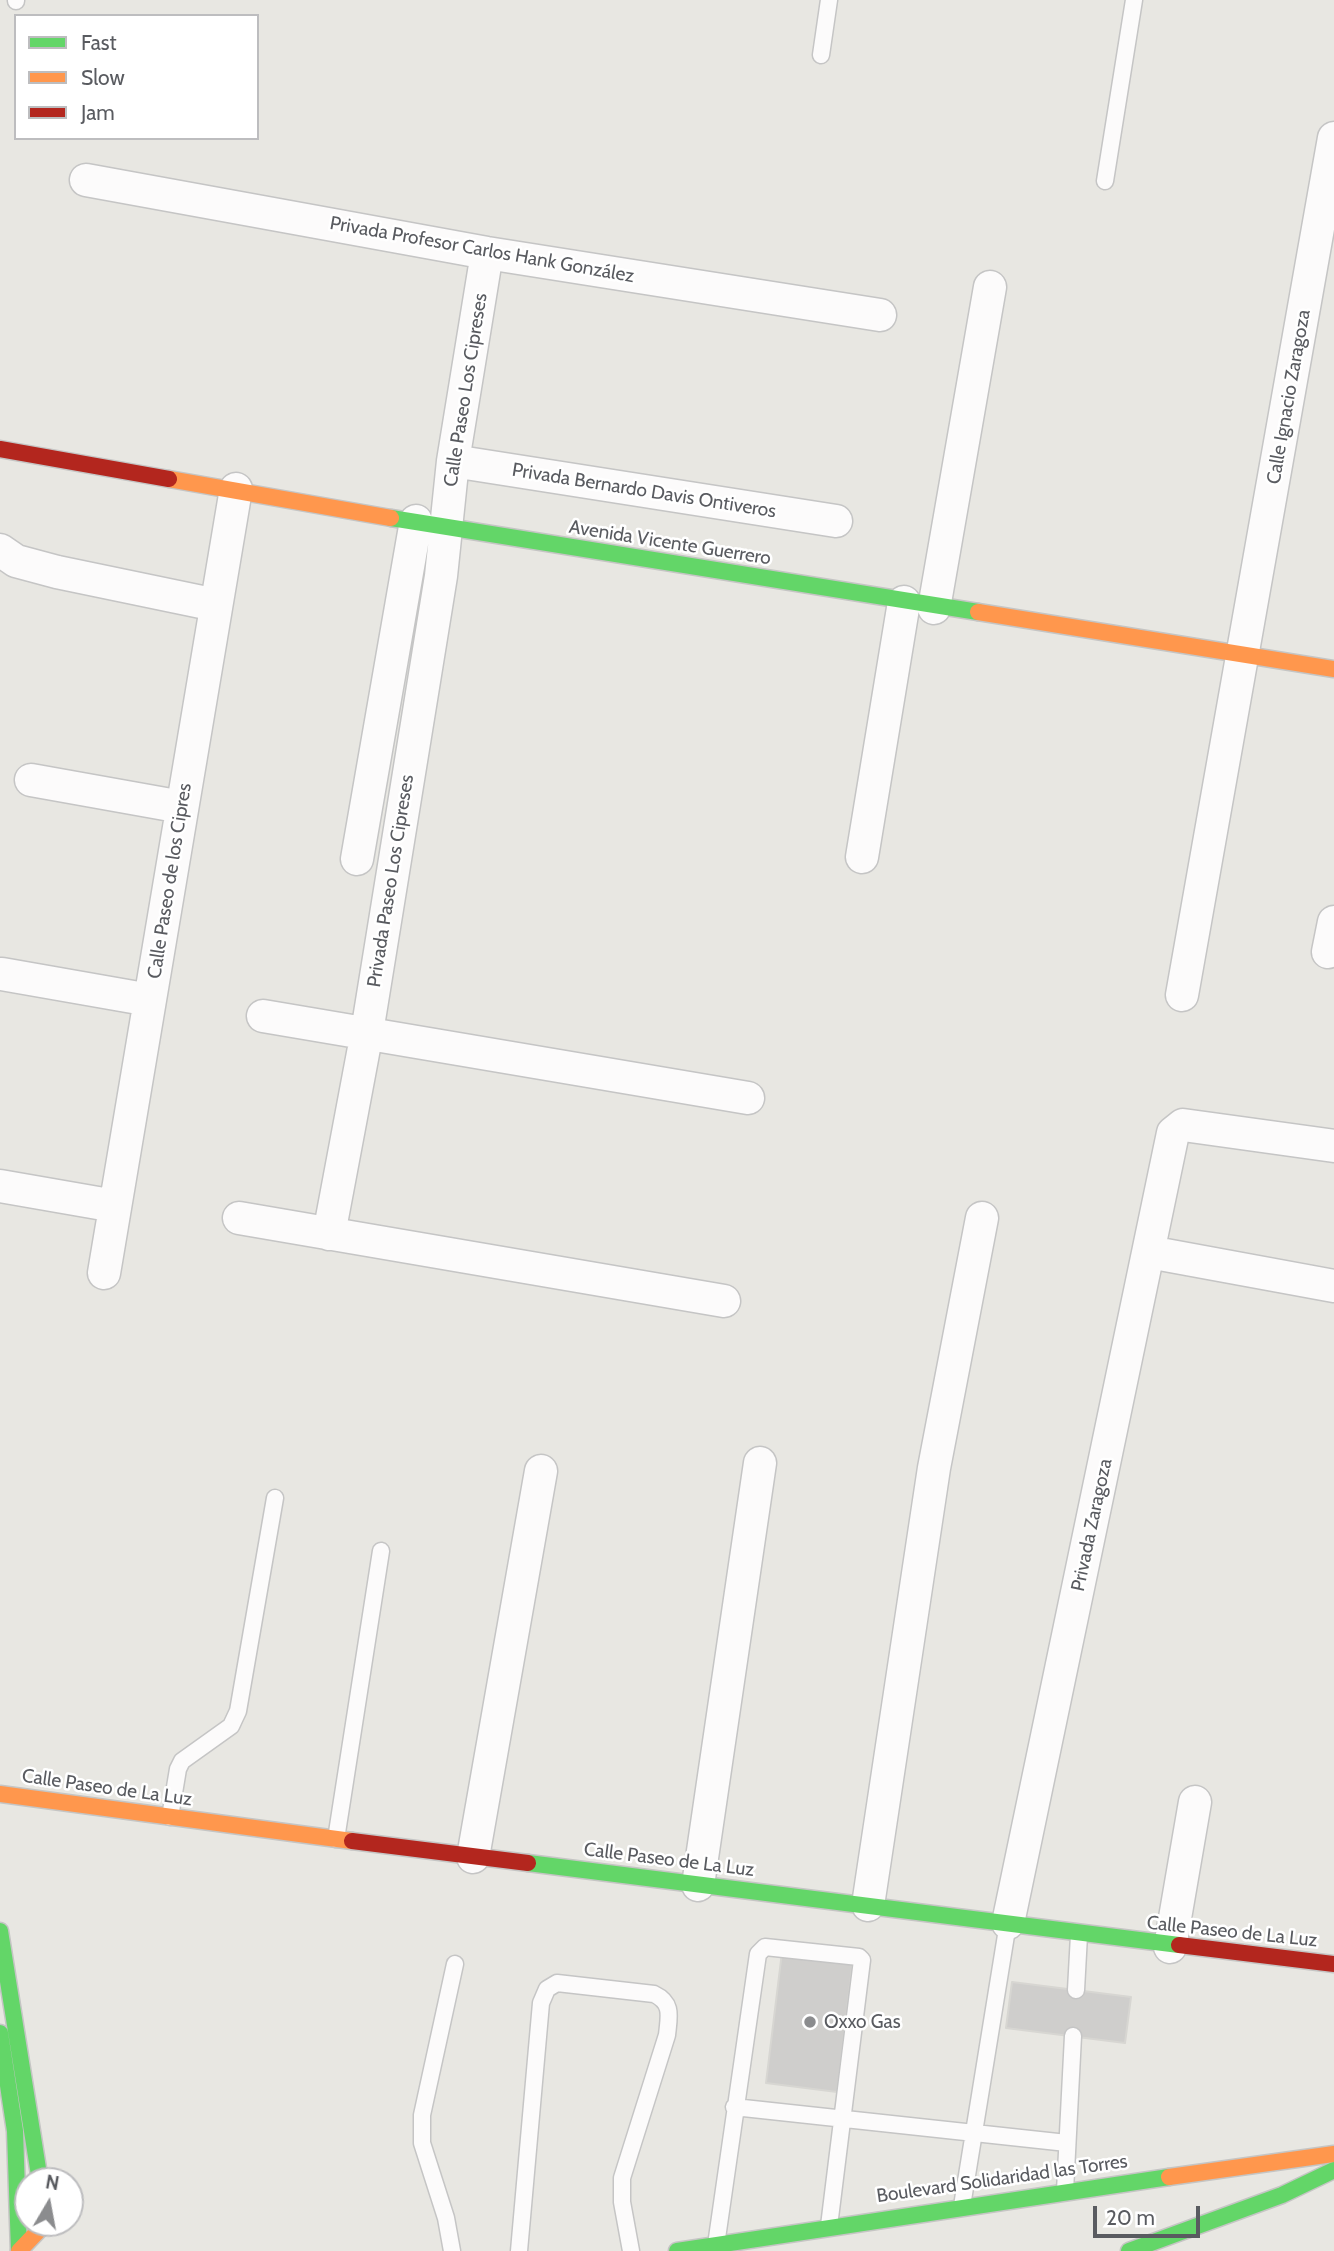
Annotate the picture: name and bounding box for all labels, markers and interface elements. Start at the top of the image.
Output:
legend [14,14,259,140]
text: Fast [81,30,117,55]
text: Slow [81,65,125,90]
text: Jam [81,100,115,125]
street label: Privada Profesor Carlos Hank González [328,212,636,288]
street label: Calle Paseo Los Cipreses [439,292,493,488]
street label: Calle Ignacio Zaragoza [1262,308,1316,486]
street label: Privada Bernardo Davis Ontiveros [510,459,778,523]
street label: Avenida Vicente Guerrero [567,516,773,570]
street label: Privada Paseo Los Cipreses [363,773,419,989]
street label: Calle Paseo de los Cipres [143,782,197,980]
street label: Privada Zaragoza [1067,1457,1117,1593]
street label: Calle Paseo de La Luz [21,1765,193,1811]
street label: Calle Paseo de La Luz [583,1838,755,1882]
street label: Calle Paseo de La Luz [1146,1912,1318,1952]
place label: Oxxo Gas [824,2011,901,2033]
marker: Oxxo Gas [802,2014,818,2030]
street label: Boulevard Solidaridad las Torres [875,2150,1129,2208]
north arrow [14,2167,84,2237]
text: N [44,2170,61,2195]
scale bar [1096,2192,1203,2236]
text: 20 m [1106,2205,1155,2230]

